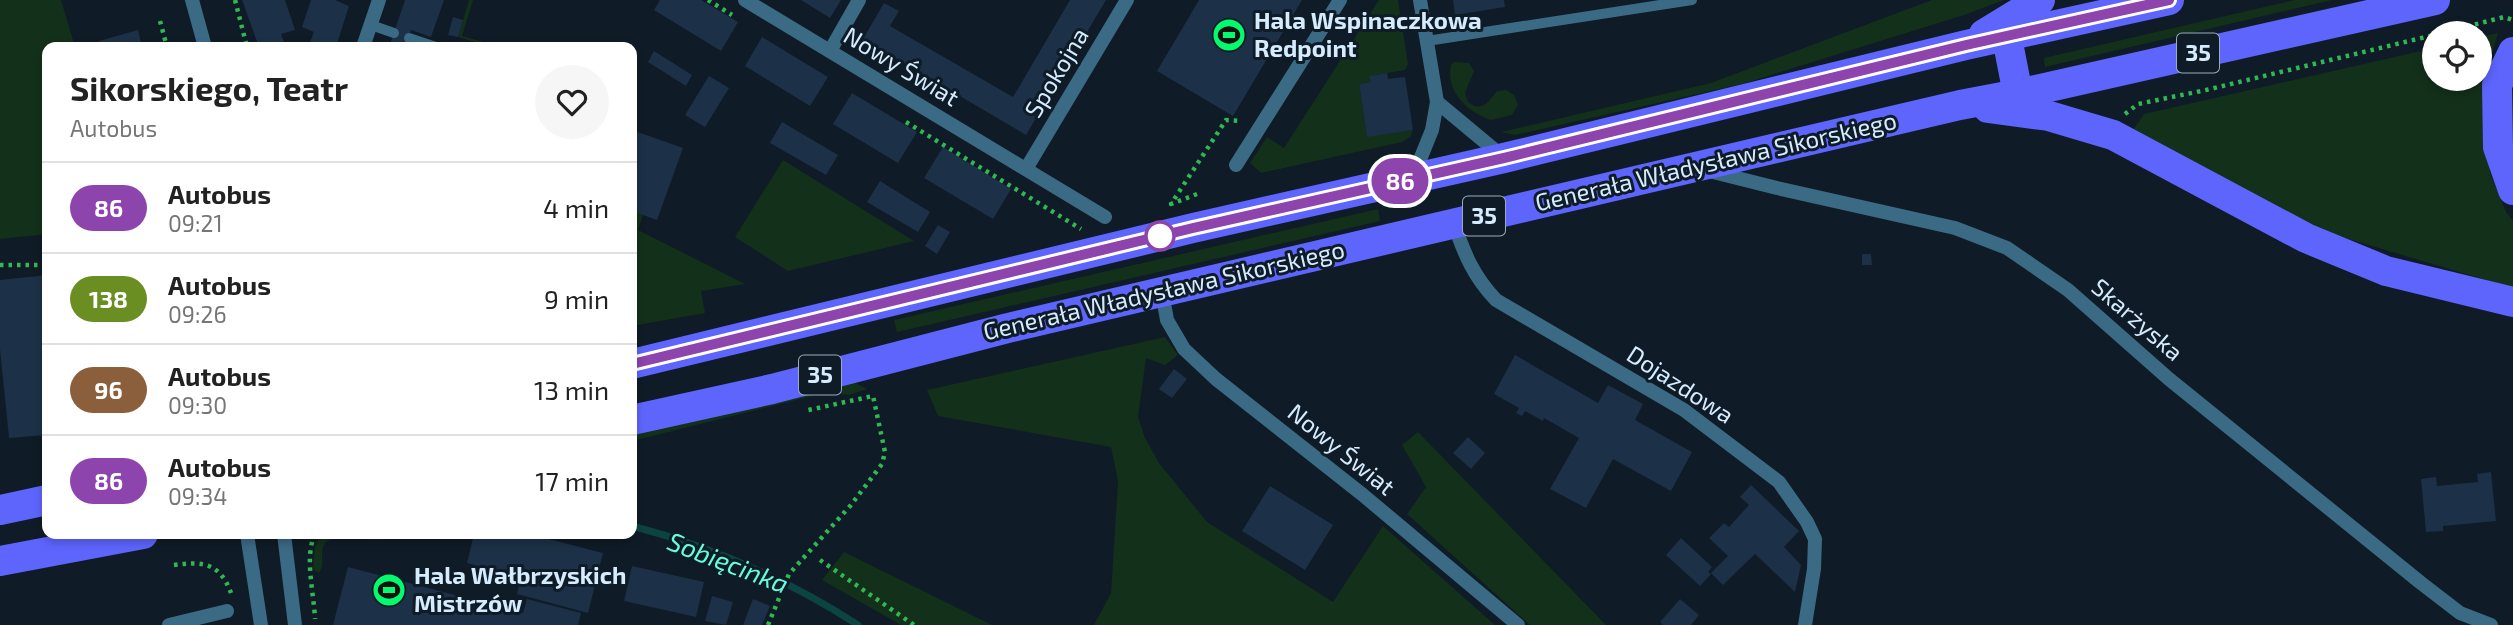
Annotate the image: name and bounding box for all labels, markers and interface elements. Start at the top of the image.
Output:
place label: Hala Wspinaczkowa Redpoint [1254,5,1482,62]
sports icon: Hala Wspinaczkowa Redpoint [1210,16,1248,54]
street label: Nowy Świat [839,20,965,111]
map controls [2422,21,2492,91]
button: locate [2422,21,2492,91]
street label: Spokojna [1018,22,1094,122]
road number: 35 [2177,34,2219,72]
button: heart [535,65,609,139]
text: Sikorskiego, Teatr [70,68,348,108]
street label: Generała Władysława Sikorskiego [1532,105,1899,216]
text: Autobus [70,114,157,142]
line badge: 86 [1368,158,1432,204]
text: 86 [1385,166,1415,195]
text: Autobus [168,178,271,209]
text: 4 min [543,192,609,223]
text: 86 [94,193,123,222]
road number: 35 [1463,196,1505,236]
text: 09:21 [168,209,223,237]
unlabelled marker [1145,221,1175,251]
street label: Generała Władysława Sikorskiego [980,234,1347,345]
text: Autobus [168,269,271,300]
street label: Skarżyska [2087,272,2189,366]
text: 9 min [544,283,609,314]
text: 138 [89,284,128,313]
text: 09:26 [168,300,227,328]
street label: Dojazdowa [1622,339,1740,429]
road number: 35 [799,356,841,394]
text: Autobus [168,360,271,391]
text: 13 min [534,374,609,405]
text: 96 [94,375,123,404]
text: 09:30 [168,391,227,419]
street label: Nowy Świat [1283,397,1401,501]
text: Autobus [168,451,271,482]
text: 17 min [535,465,609,496]
text: 86 [94,466,123,495]
text: 09:34 [168,482,227,510]
water label: Sobięcinka [664,524,793,599]
place label: Hala Wałbrzyskich Mistrzów [414,560,626,617]
sports icon: Hala Wałbrzyskich Mistrzów [370,571,408,609]

